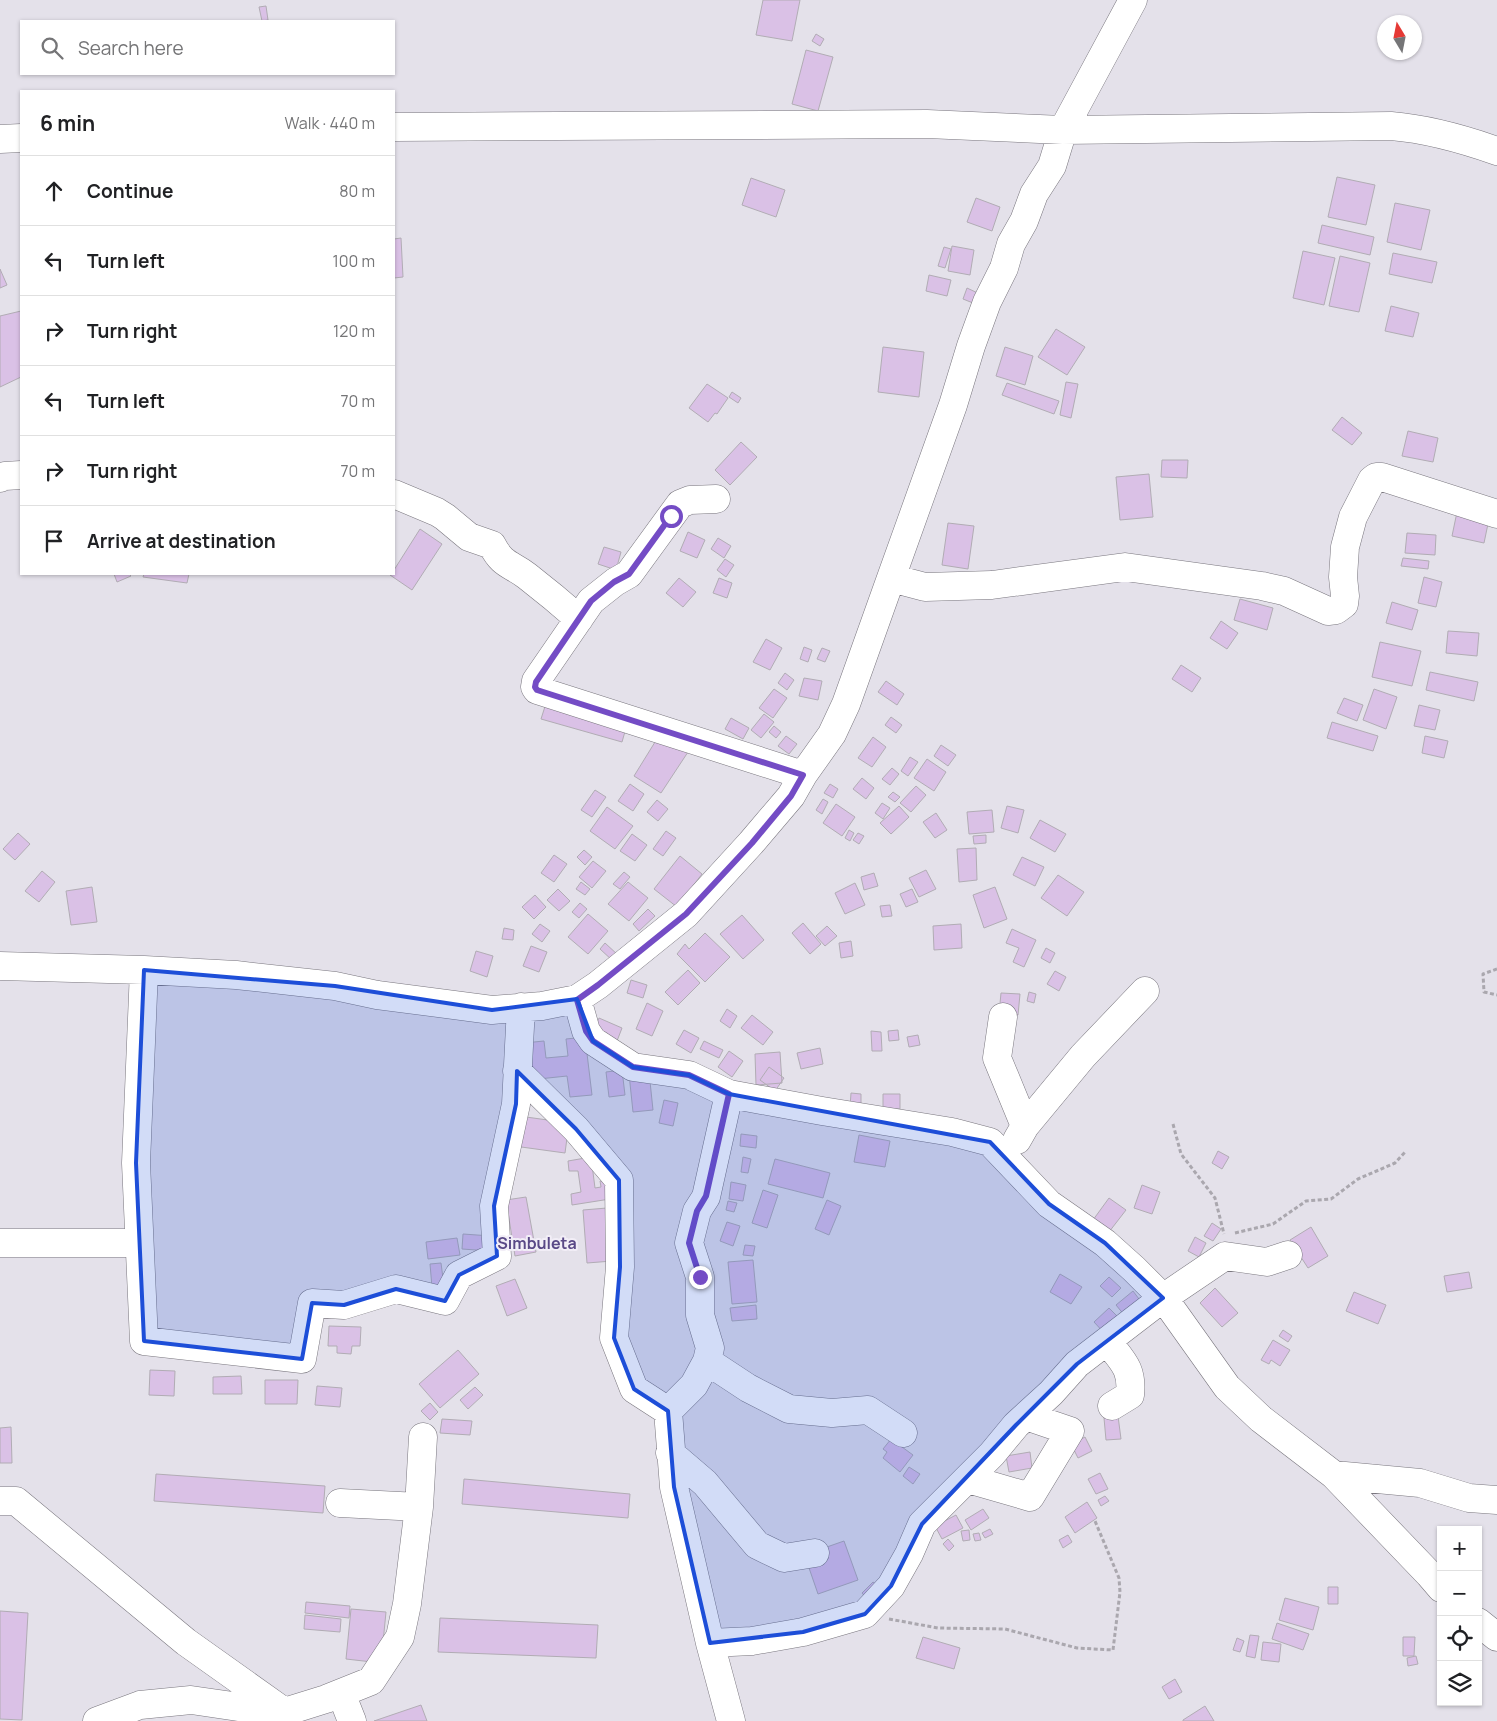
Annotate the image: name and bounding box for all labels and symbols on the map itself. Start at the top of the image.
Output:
north arrow [1377,15,1422,60]
route start [660,505,683,528]
district label: Simbuleta [497,1232,577,1254]
route end [689,1266,712,1289]

